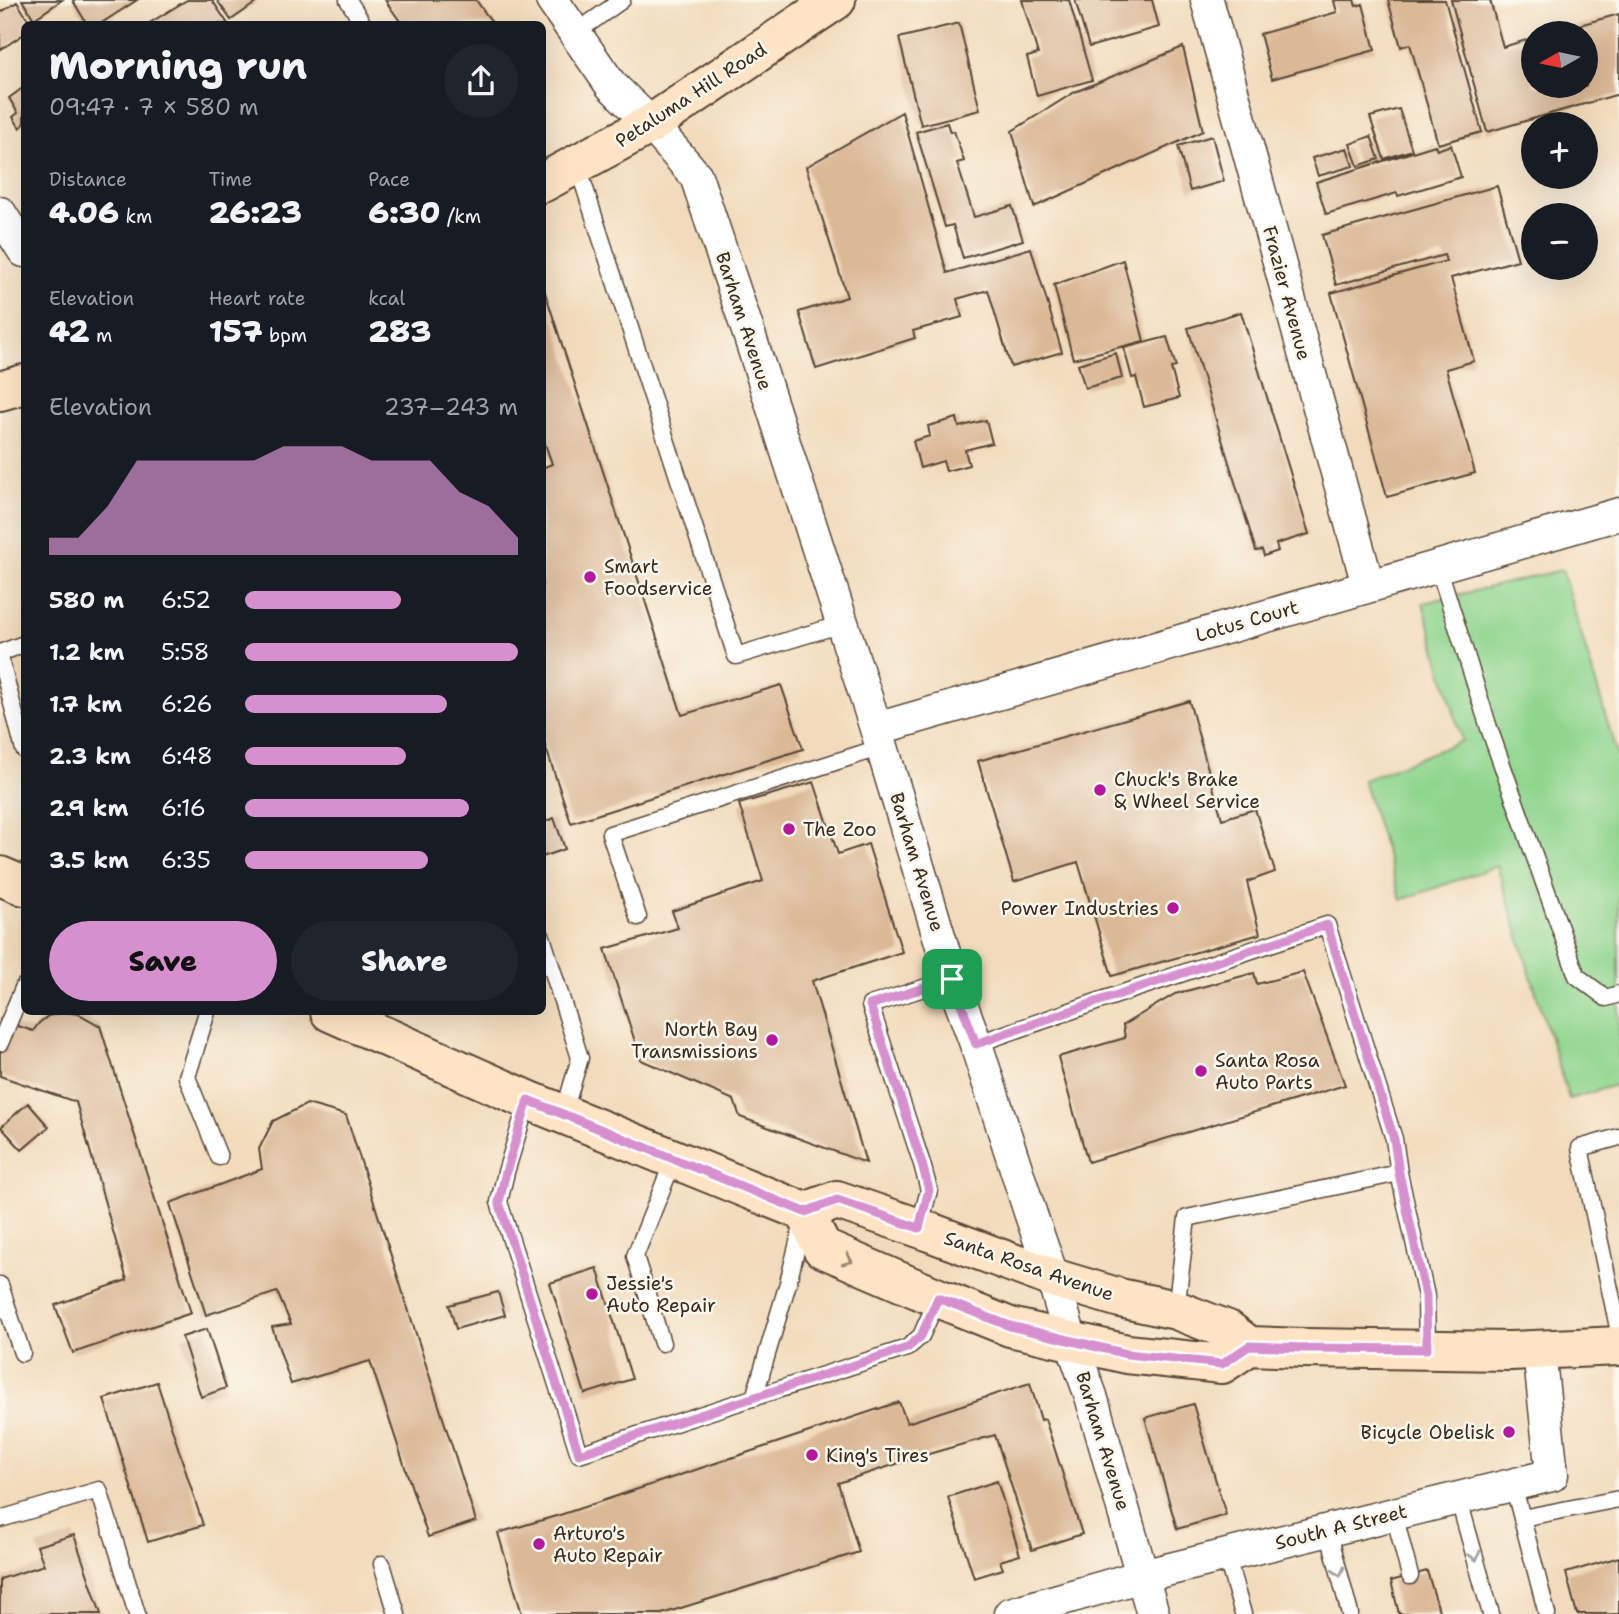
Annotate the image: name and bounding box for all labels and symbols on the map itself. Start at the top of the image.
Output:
north arrow [1521,21,1598,98]
street label: Petaluma Hill Road [611,37,771,153]
street label: Frazier Avenue [1257,223,1317,363]
street label: Barham Avenue [710,249,778,393]
place label: Smart Foodservice [604,554,712,601]
marker: Smart Foodservice [582,569,598,585]
street label: Lotus Court [1193,594,1301,648]
place label: Chuck's Brake & Wheel Service [1114,767,1260,814]
marker: Chuck's Brake & Wheel Service [1092,782,1108,798]
street label: Barham Avenue [884,789,950,935]
place label: The Zoo [803,817,877,842]
marker: The Zoo [781,821,797,837]
place label: Power Industries [1001,896,1159,921]
marker: Power Industries [1165,900,1181,916]
pin [922,949,982,1009]
place label: North Bay Transmissions [631,1017,758,1064]
marker: North Bay Transmissions [764,1032,780,1048]
place label: Santa Rosa Auto Parts [1215,1048,1320,1095]
marker: Santa Rosa Auto Parts [1193,1063,1209,1079]
street label: Santa Rosa Avenue [941,1225,1117,1307]
one-way arrow [842,1251,854,1265]
place label: Jessie's Auto Repair [606,1271,716,1318]
marker: Jessie's Auto Repair [584,1286,600,1302]
street label: Barham Avenue [1070,1368,1136,1514]
place label: Bicycle Obelisk [1361,1420,1495,1445]
marker: Bicycle Obelisk [1501,1424,1517,1440]
place label: King's Tires [826,1443,929,1468]
marker: King's Tires [804,1447,820,1463]
street label: South A Street [1272,1499,1410,1555]
place label: Arturo's Auto Repair [553,1521,663,1568]
marker: Arturo's Auto Repair [531,1536,547,1552]
one-way arrow [1466,1549,1481,1561]
one-way arrow [1331,1566,1345,1578]

